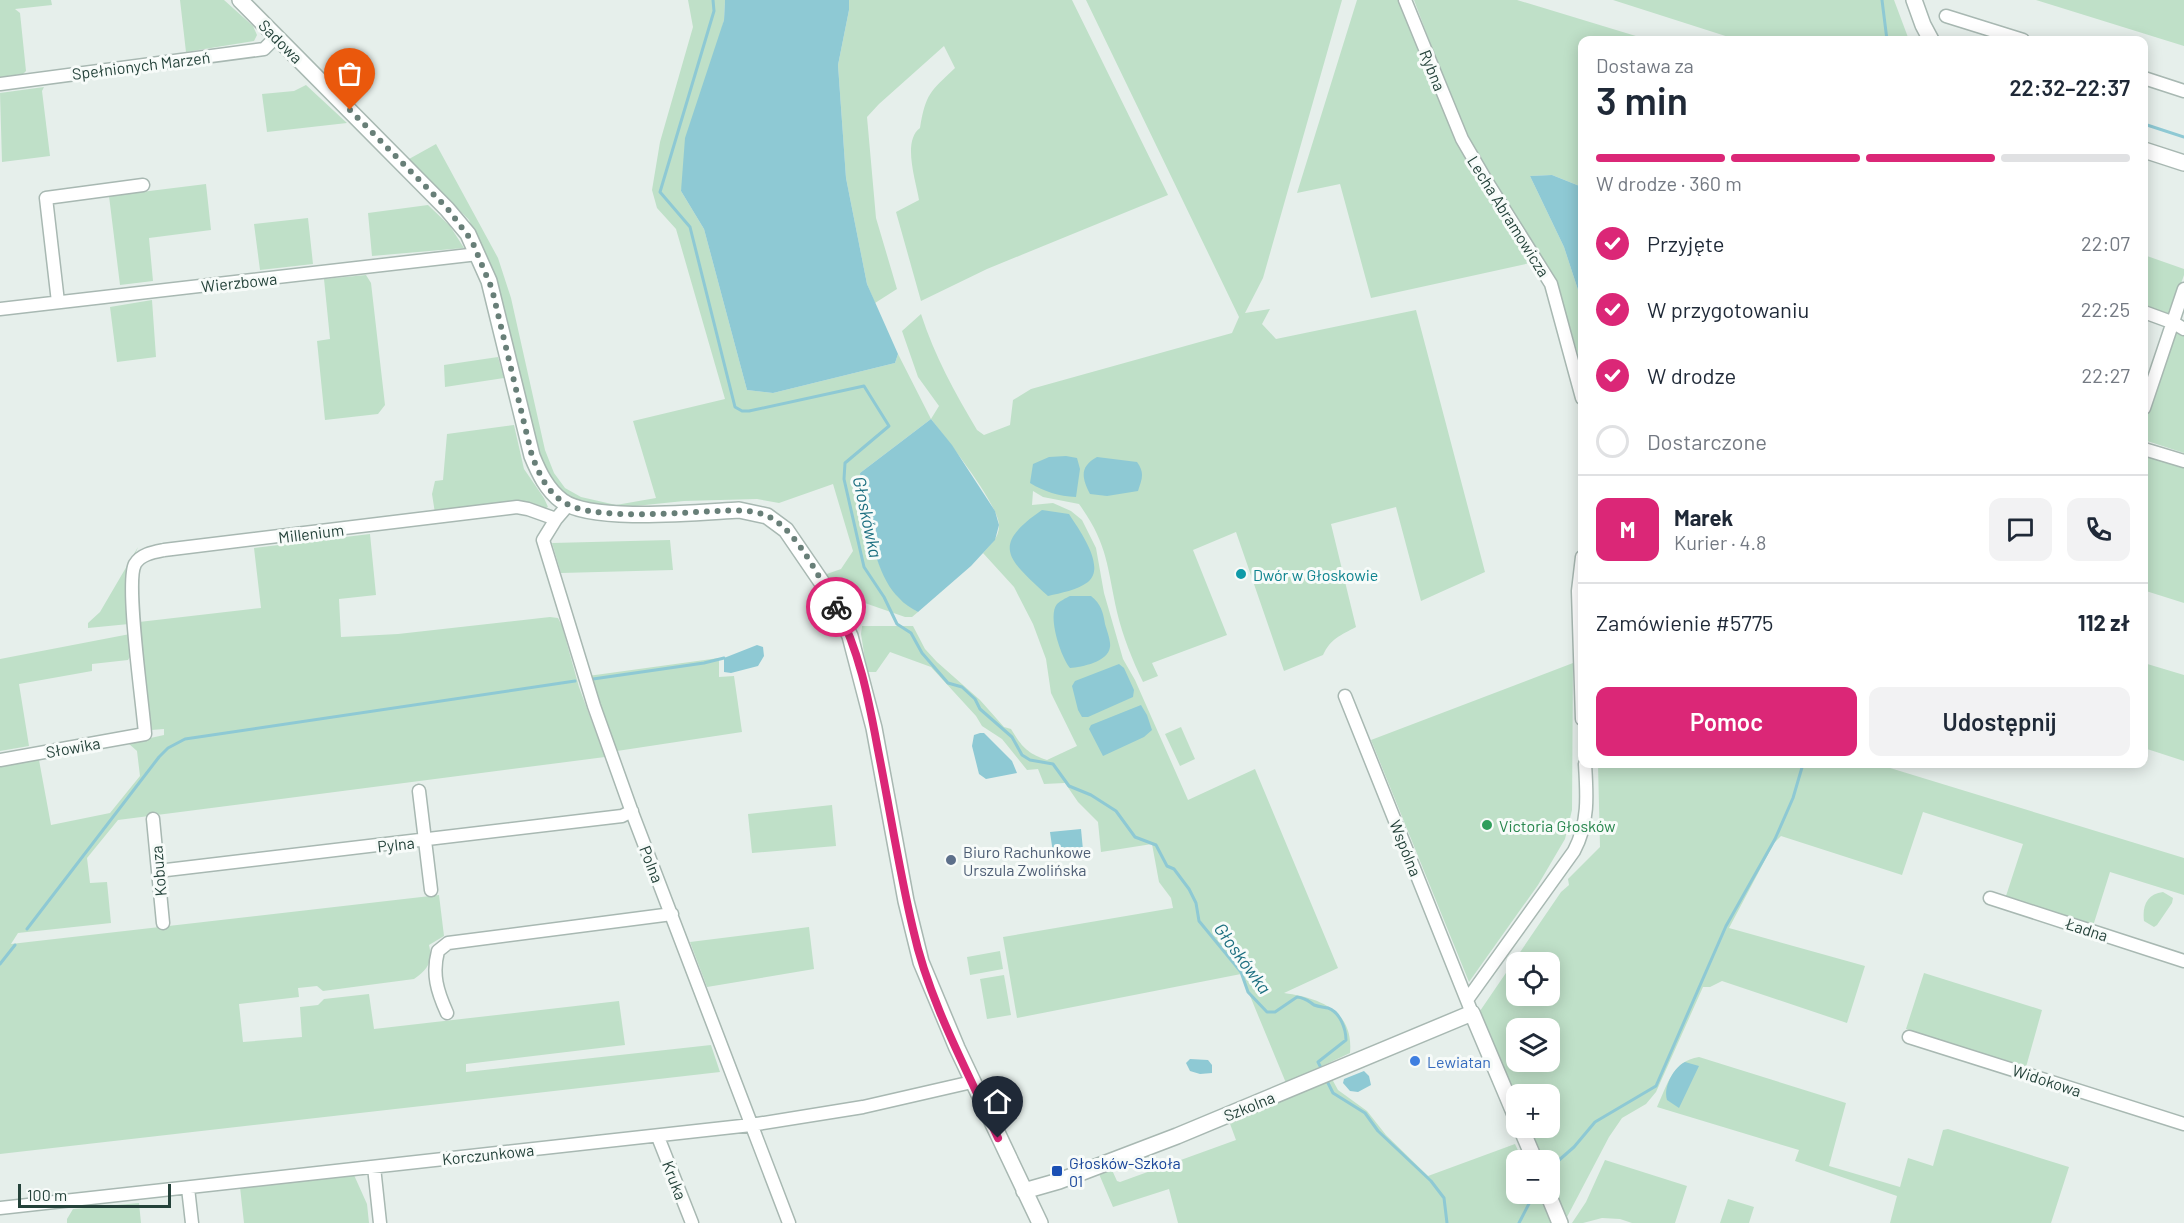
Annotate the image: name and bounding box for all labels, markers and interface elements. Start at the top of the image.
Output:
street label: Sadowa [255,15,307,67]
street label: Spełnionych Marzeń [71,47,211,83]
street label: Rybna [1416,47,1450,93]
pin [324,48,375,110]
text: Dostawa za [1596,53,1694,77]
icon: bag [333,57,366,90]
text: 22:32–22:37 [2009,74,2130,100]
text: 3 min [1596,76,1688,123]
street label: Lecha Abramowicza [1464,152,1554,280]
text: W drodze · 360 m [1596,171,1742,195]
icon: check [1596,227,1629,260]
text: Przyjęte [1647,230,1724,256]
text: 22:07 [2081,231,2130,255]
street label: Wierzbowa [200,269,278,295]
icon: check [1596,293,1629,326]
text: W przygotowaniu [1647,296,1809,322]
text: 22:25 [2081,297,2130,321]
icon: check [1596,359,1629,392]
text: W drodze [1647,362,1736,388]
text: 22:27 [2082,363,2130,387]
text: Dostarczone [1647,428,1767,454]
water label: Głoskówka [849,474,887,560]
button: chat [1989,498,2052,561]
button: phone [2067,498,2130,561]
text: Marek [1674,504,1733,530]
text: M [1620,516,1635,542]
street label: Millenium [277,520,345,546]
text: Kurier · 4.8 [1674,530,1766,554]
place label: Dwór w Głoskowie [1253,565,1378,584]
marker: Dwór w Głoskowie [1234,567,1248,581]
courier [806,577,866,637]
icon: bike [820,591,853,624]
text: Zamówienie #5775 [1596,609,1773,635]
text: 112 zł [2078,609,2130,635]
button: Pomoc [1596,687,1857,756]
button: Udostępnij [1869,687,2130,756]
street label: Słowika [44,733,102,761]
place label: Victoria Głosków [1499,816,1616,835]
street label: Wspólna [1386,817,1426,879]
marker: Victoria Głosków [1480,818,1494,832]
street label: Pylna [376,833,416,855]
place label: Biuro Rachunkowe Urszula Zwolińska [963,842,1091,879]
street label: Polna [636,843,668,885]
street label: Kobuza [146,845,170,897]
marker: Biuro Rachunkowe Urszula Zwolińska [944,853,958,867]
street label: Ładna [2063,913,2111,945]
water label: Głoskówka [1210,918,1276,998]
map controls [1506,952,1560,1204]
button: locate [1506,952,1560,1006]
button: layers [1506,1018,1560,1072]
place label: Lewiatan [1427,1052,1491,1071]
marker: Lewiatan [1408,1054,1422,1068]
street label: Widokowa [2010,1060,2084,1100]
pin [972,1076,1023,1138]
button: + [1506,1084,1560,1138]
icon: home [981,1085,1014,1118]
street label: Szkolna [1221,1087,1277,1125]
street label: Korczunkowa [441,1140,535,1168]
button: − [1506,1150,1560,1204]
place label: Głosków-Szkoła 01 [1069,1153,1181,1190]
street label: Kruka [659,1158,691,1202]
marker: Głosków-Szkoła 01 [1050,1164,1064,1178]
scale bar [18,1181,171,1208]
text: 100 m [27,1185,67,1204]

